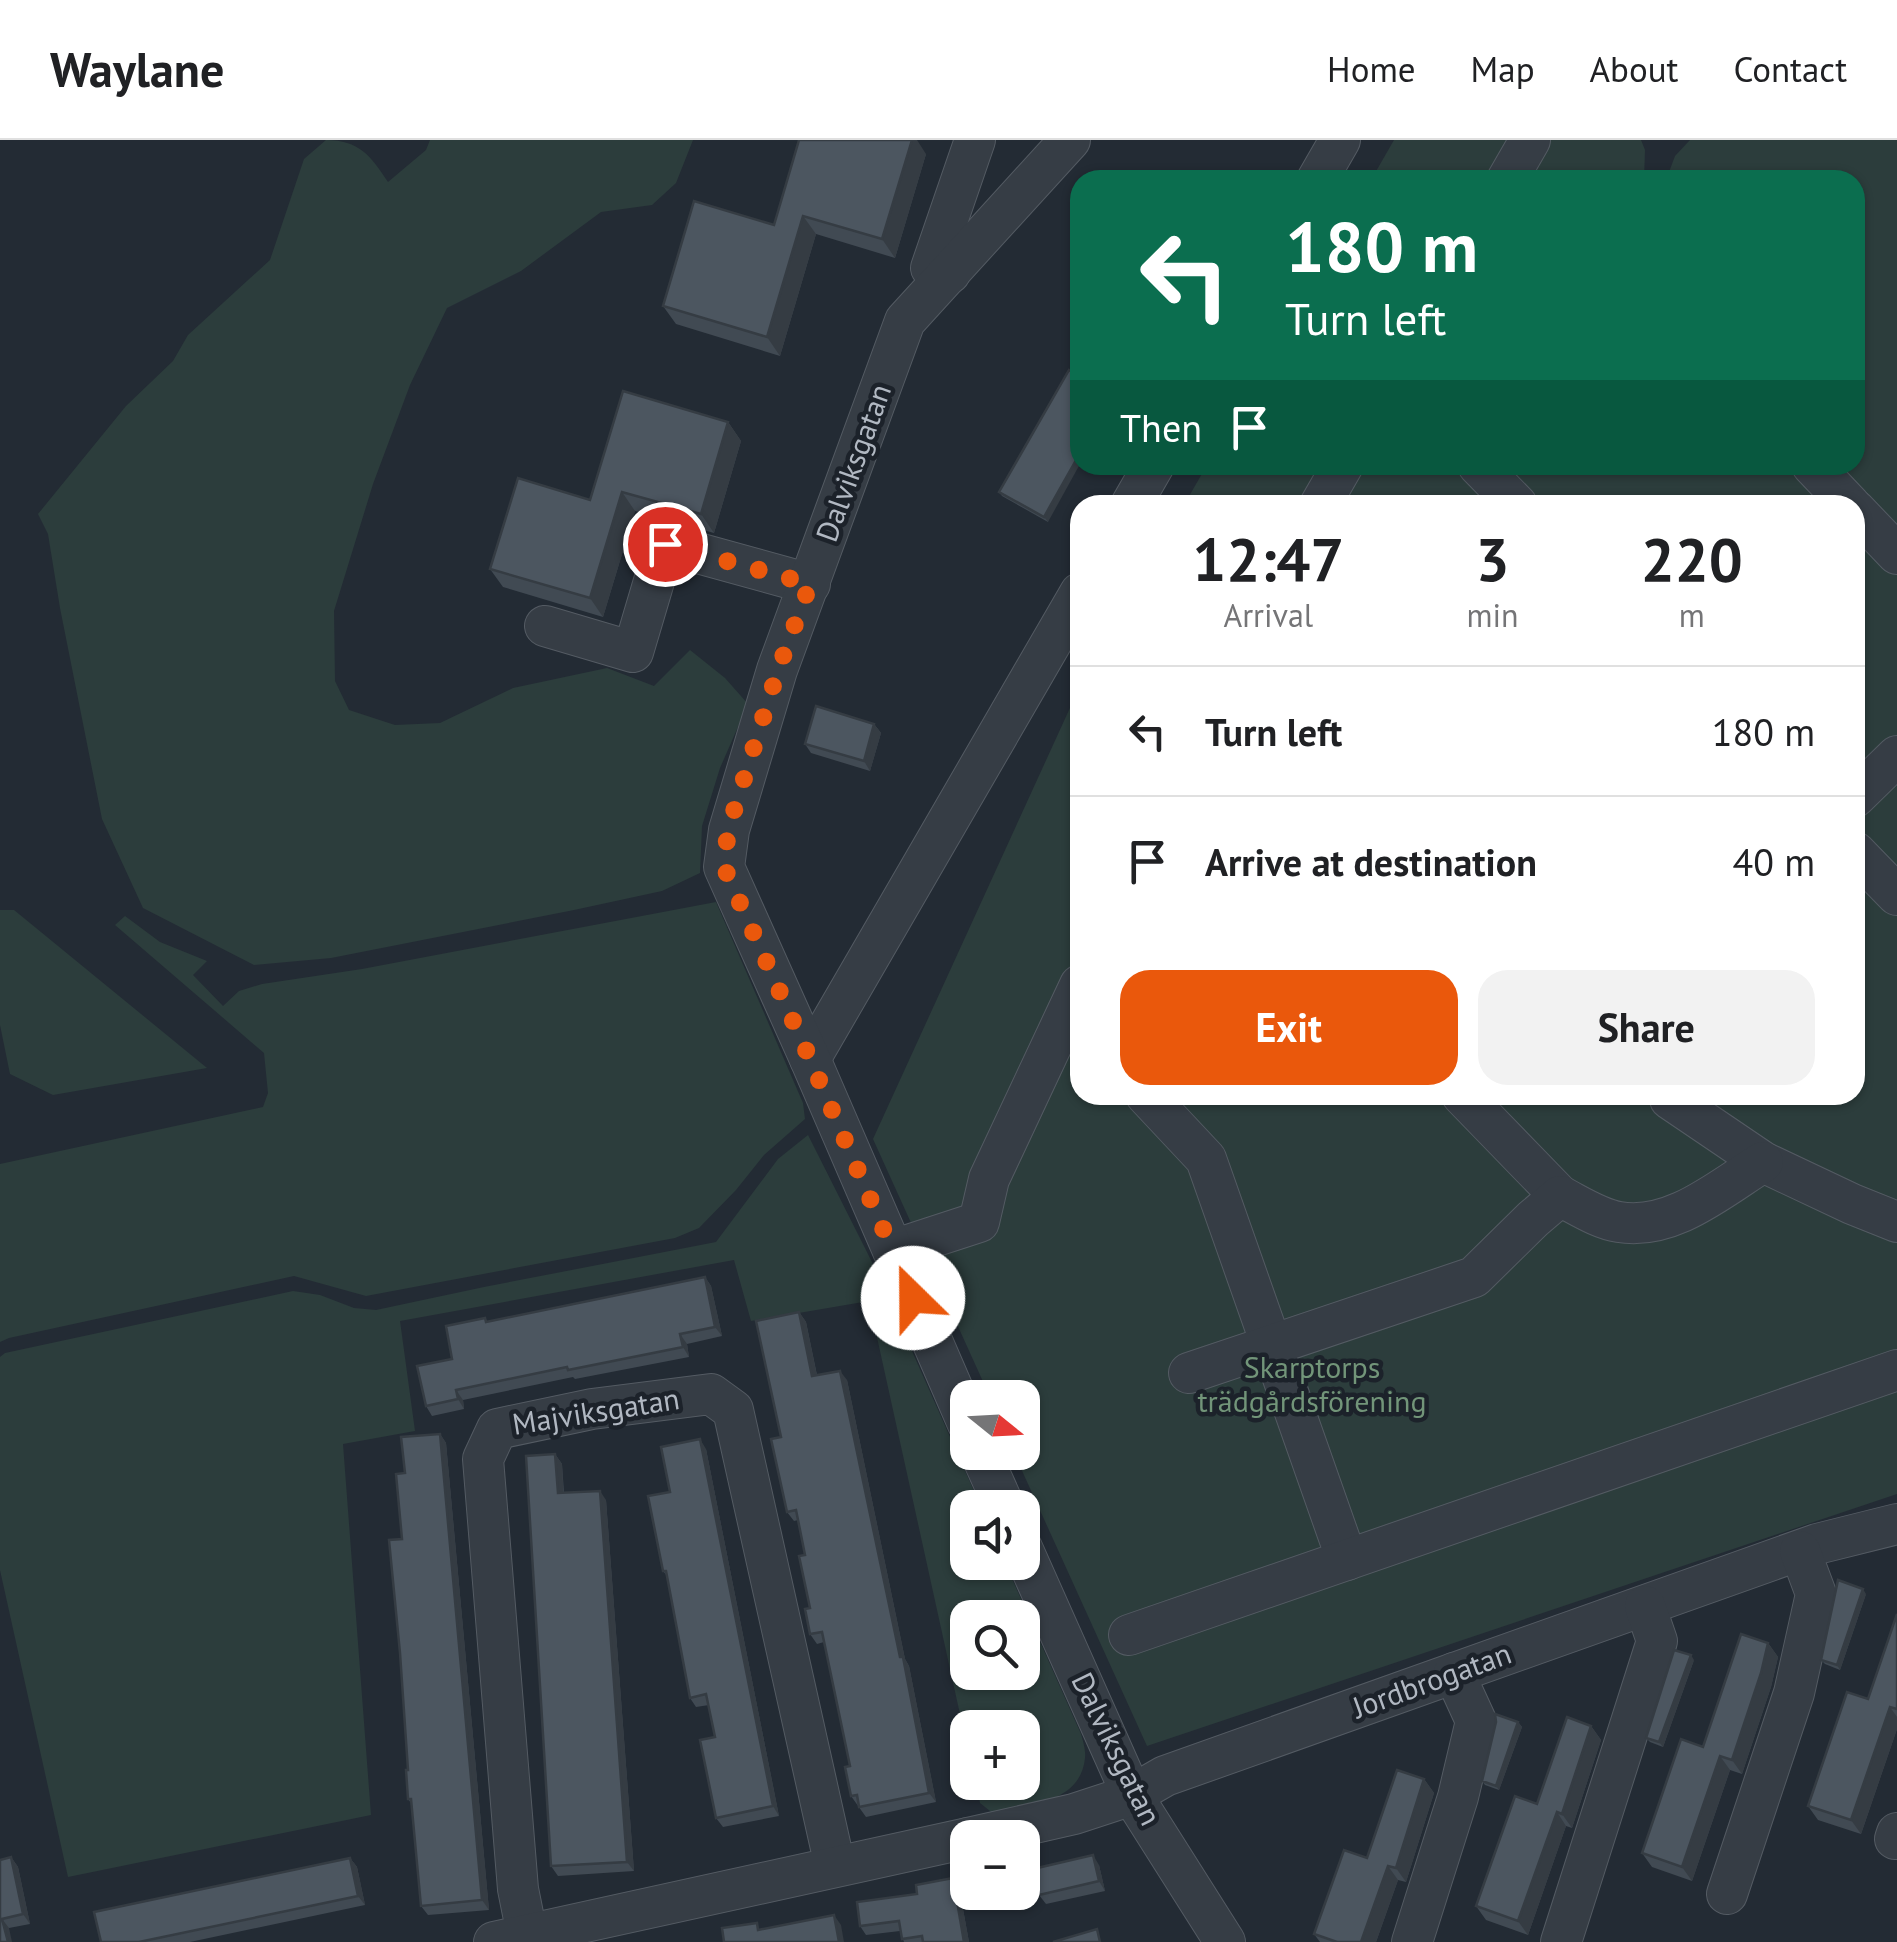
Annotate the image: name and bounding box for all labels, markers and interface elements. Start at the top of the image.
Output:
text: Waylane [50,38,224,100]
text: Home [1327,46,1416,92]
text: Map [1471,46,1535,92]
text: About [1590,46,1678,92]
text: Contact [1733,46,1847,92]
text: 180 m [1285,201,1478,291]
icon: left [1120,210,1250,340]
text: Turn left [1285,289,1446,347]
street label: Dalviksgatan [806,378,899,547]
icon: arrive [1222,400,1277,455]
text: Then [1120,403,1202,452]
pin [623,502,708,587]
icon: arrive [638,517,693,572]
text: 12:47 [1192,520,1344,598]
text: 3 [1476,520,1510,598]
text: 220 [1641,520,1743,598]
text: Arrival [1223,594,1313,636]
text: min [1467,594,1519,636]
text: m [1679,594,1705,636]
icon: left [1120,704,1175,759]
text: Turn left [1205,707,1342,756]
text: 180 m [1712,707,1815,756]
icon: arrive [1120,834,1175,889]
text: Arrive at destination [1205,837,1537,886]
text: 40 m [1733,837,1815,886]
button: Exit [1120,970,1458,1085]
button: Share [1478,970,1815,1085]
position arrow [861,1246,965,1350]
park label: Skarptorps trädgårdsförening [1197,1347,1427,1420]
street label: Majviksgatan [509,1378,682,1443]
north arrow [950,1380,1040,1470]
map controls [950,1380,1040,1910]
button: sound [950,1490,1040,1580]
button: search [950,1600,1040,1690]
street label: Jordbrogatan [1345,1633,1516,1727]
street label: Dalviksgatan [1064,1666,1171,1831]
button: + [950,1710,1040,1800]
button: − [950,1820,1040,1910]

